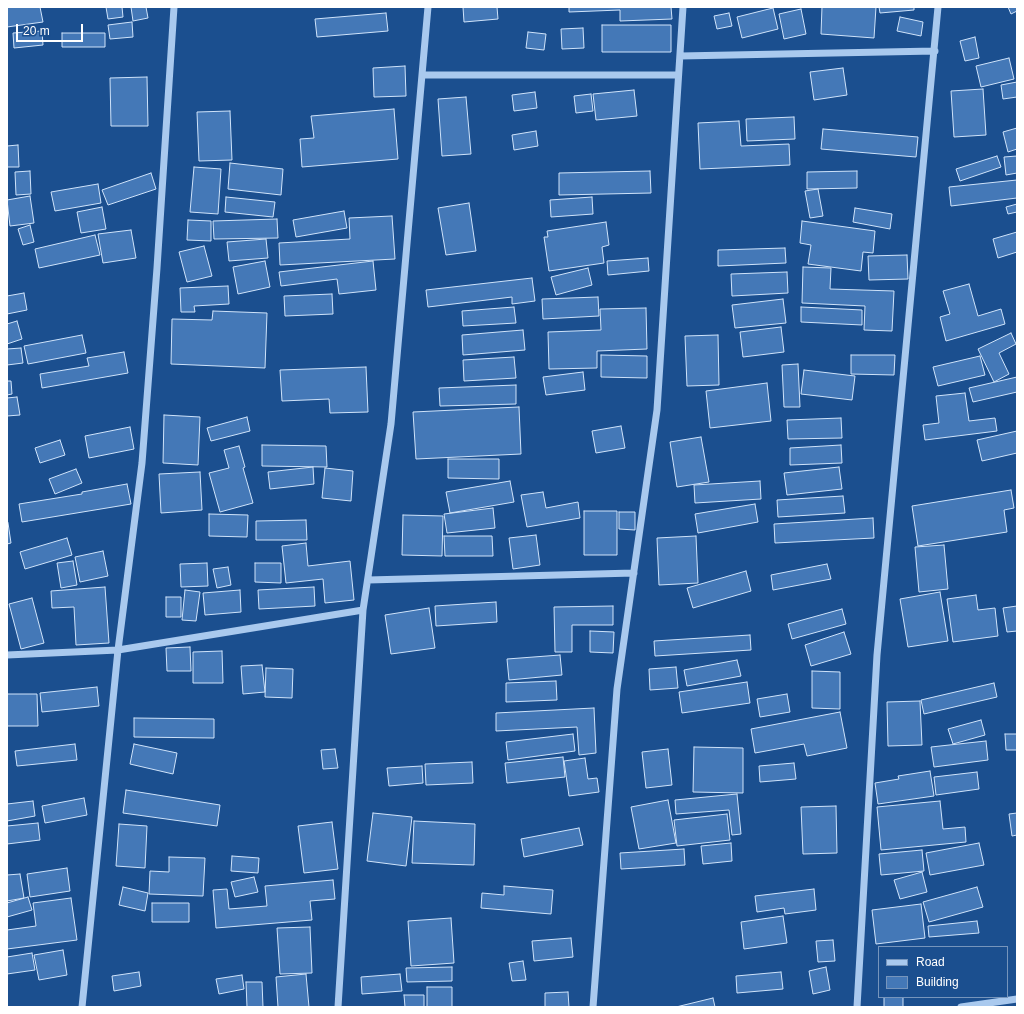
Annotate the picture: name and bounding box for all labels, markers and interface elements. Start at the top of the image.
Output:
scale bar [18,16,85,42]
text: 20 m [23,24,50,38]
legend [878,946,1008,998]
text: Road [916,955,945,969]
text: Building [916,975,959,989]

